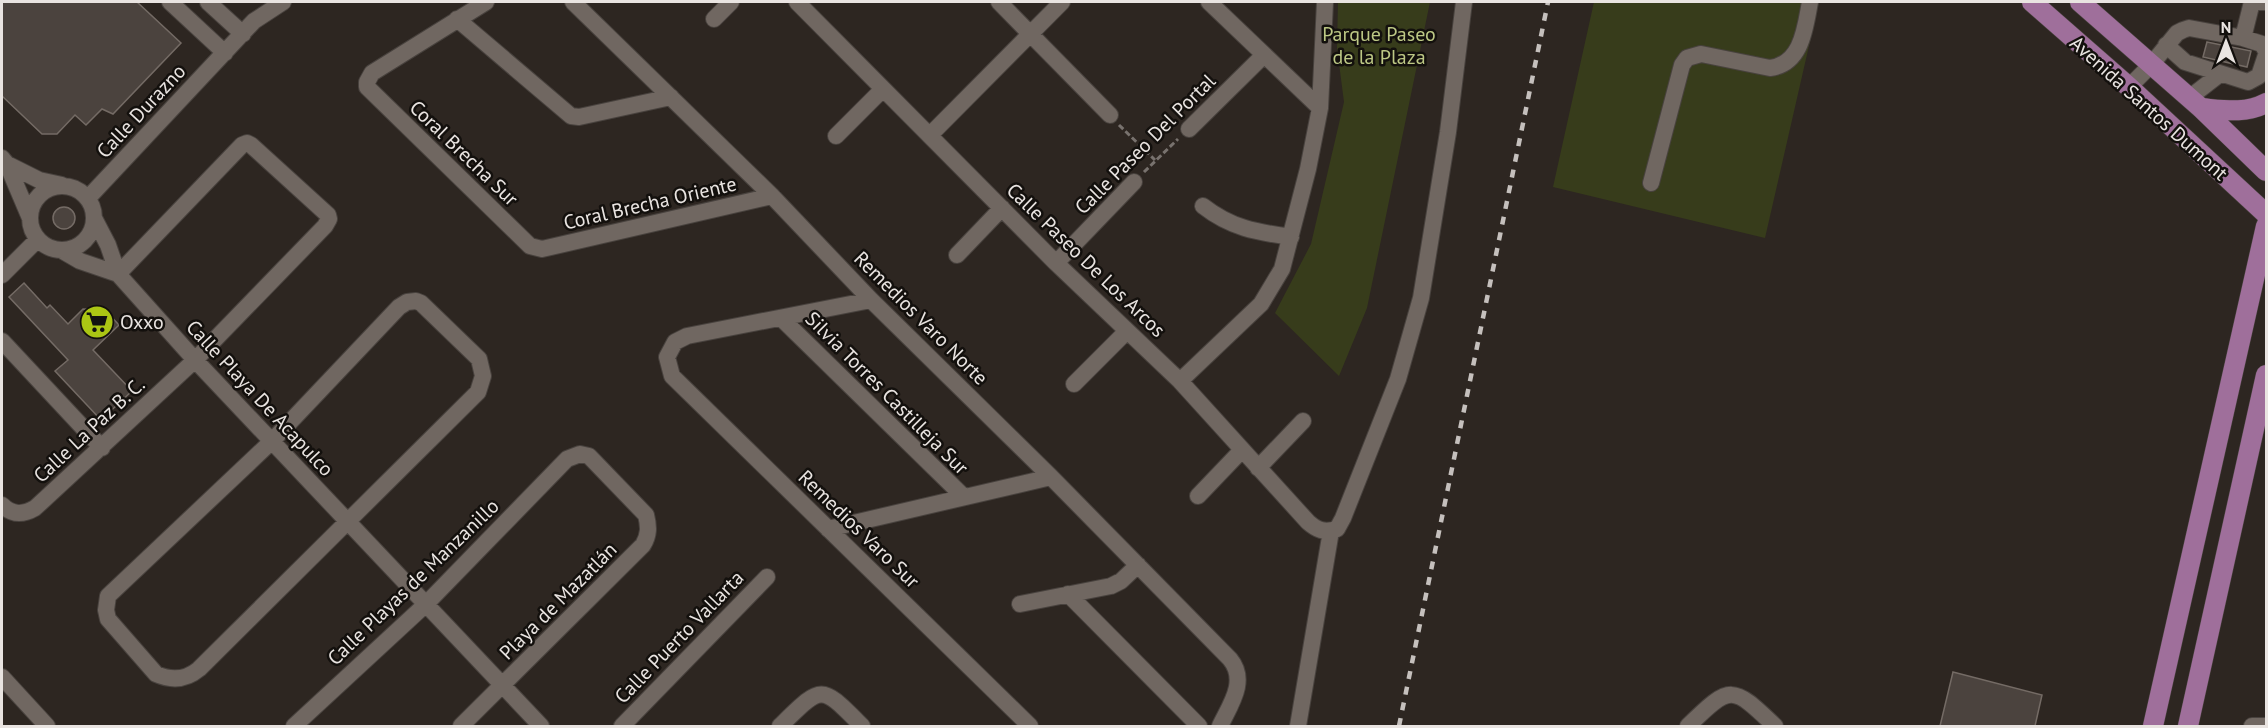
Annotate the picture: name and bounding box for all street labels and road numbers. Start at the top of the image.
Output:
street label: Avenida Santos Dumont [2065,30,2234,186]
street label: Calle Durazno [91,58,191,164]
street label: Calle Paseo Del Portal [1069,68,1221,220]
street label: Coral Brecha Sur [404,95,524,212]
street label: Coral Brecha Oriente [561,170,739,236]
street label: Calle Paseo De Los Arcos [1001,177,1171,343]
street label: Remedios Varo Norte [849,246,993,390]
street label: Silvia Torres Castilleja Sur [800,306,974,480]
street label: Calle Playa De Acapulco [181,314,339,482]
street label: Calle La Paz B. C. [28,372,150,488]
street label: Remedios Varo Sur [793,464,925,594]
street label: Calle Playas de Manzanillo [322,493,504,671]
street label: Playa de Mazatlán [494,537,622,665]
street label: Calle Puerto Vallarta [609,565,749,709]

